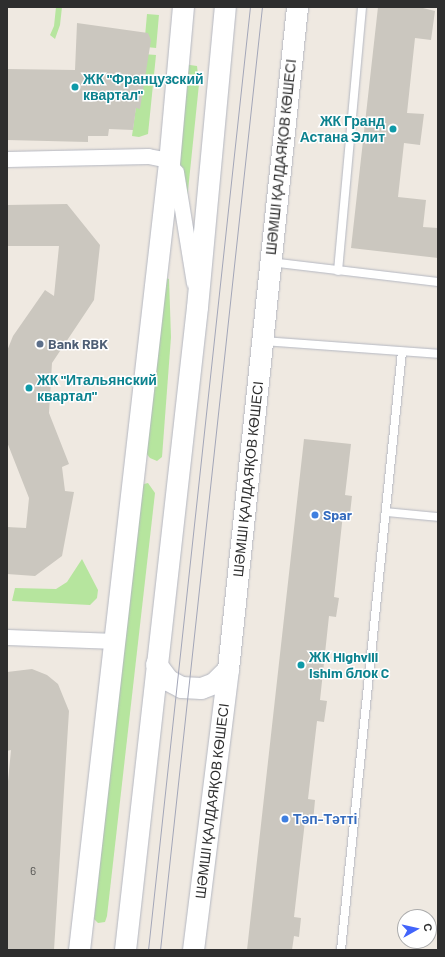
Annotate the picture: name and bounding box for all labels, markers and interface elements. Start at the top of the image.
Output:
street label: ШӘМШІ ҚАЛДАЯҚОВ КӨШЕСІ [262,58,300,256]
place label: ЖК "Французский квартал" [83,71,204,104]
marker: ЖК "Французский квартал" [70,82,80,92]
place label: ЖК Гранд Астана Элит [300,113,385,146]
marker: ЖК Гранд Астана Элит [388,124,398,134]
place label: Bank RBK [48,336,108,352]
marker: Bank RBK [35,339,45,349]
place label: ЖК "Итальянский квартал" [37,372,157,404]
street label: ШӘМШІ ҚАЛДАЯҚОВ КӨШЕСІ [229,380,267,578]
marker: ЖК "Итальянский квартал" [24,383,34,393]
place label: Spar [323,507,352,523]
marker: Spar [310,510,320,520]
place label: ЖК Highvill Ishim блок C [309,649,389,682]
marker: ЖК Highvill Ishim блок C [296,660,306,670]
street label: ШӘМШІ ҚАЛДАЯҚОВ КӨШЕСІ [192,702,232,900]
place label: Тәп-Тәтті [293,811,357,827]
marker: Тәп-Тәтті [280,814,290,824]
house number: 6 [30,864,36,878]
north arrow [397,909,437,949]
text: С [421,923,435,932]

